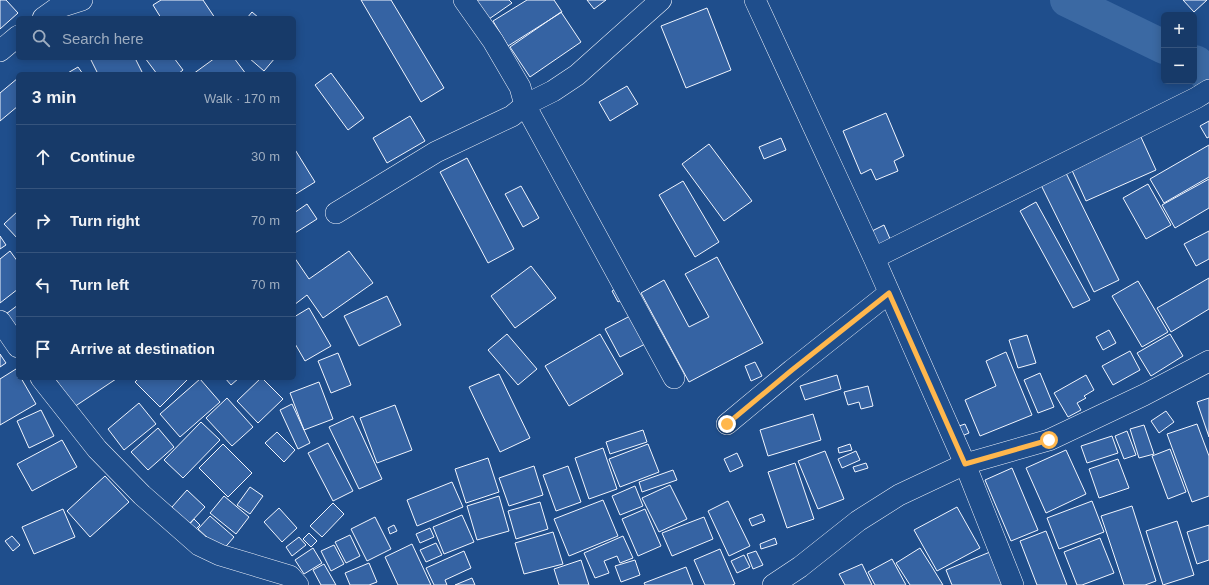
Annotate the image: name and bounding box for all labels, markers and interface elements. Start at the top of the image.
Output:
map controls [1161,12,1197,84]
button: + [1161,12,1197,48]
search box [16,16,296,60]
icon: search [30,27,52,49]
text: Search here [62,30,144,47]
button: − [1161,48,1197,84]
text: 3 min [32,88,76,107]
text: Walk · 170 m [204,91,280,106]
icon: ahead [32,146,54,168]
text: Continue [70,148,135,165]
text: 30 m [251,149,280,164]
icon: right [32,210,54,232]
text: Turn right [70,212,140,229]
text: 70 m [251,213,280,228]
icon: left [32,274,54,296]
text: Turn left [70,276,129,293]
text: 70 m [251,277,280,292]
icon: arrive [32,338,54,360]
text: Arrive at destination [70,340,215,357]
route end [718,415,736,433]
route start [1040,431,1058,449]

